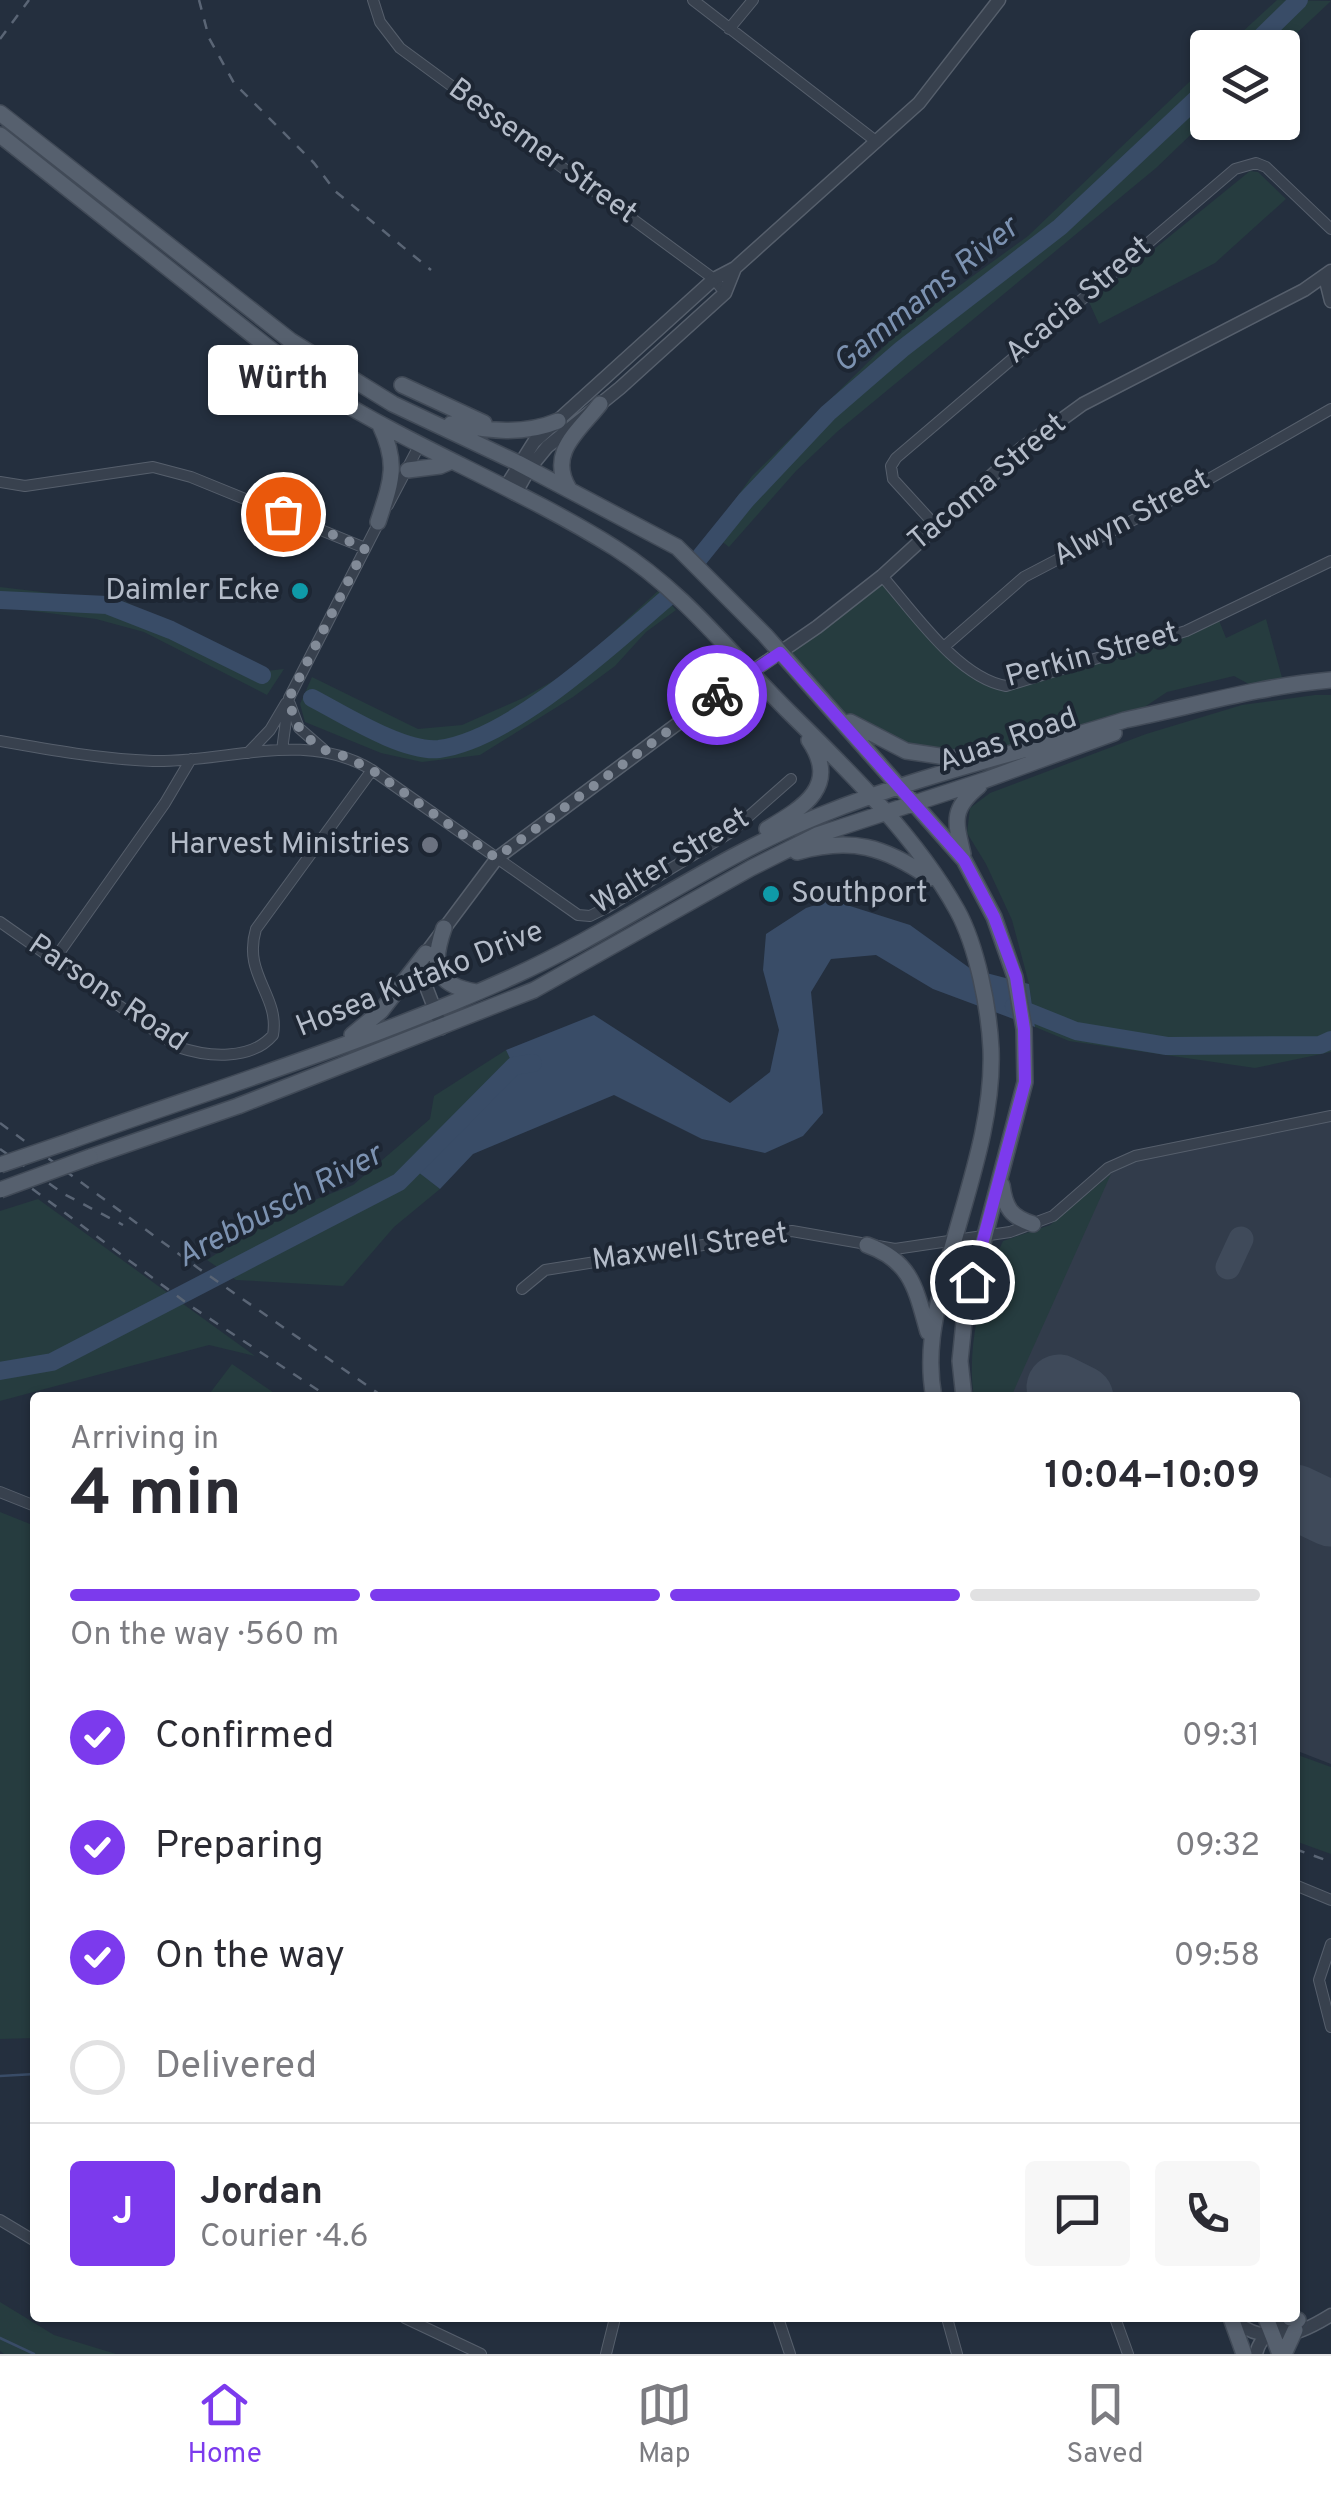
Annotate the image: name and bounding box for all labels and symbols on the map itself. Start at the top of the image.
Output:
street label: Bessemer Street [441,71,643,233]
water label: Gammams River [826,207,1030,383]
street label: Acacia Street [999,229,1159,373]
callout: Würth [208,344,358,414]
street label: Tacoma Street [902,406,1074,560]
street label: Alwyn Street [1047,462,1217,576]
pin [241,472,326,557]
place label: Daimler Ecke [105,573,280,610]
marker: Daimler Ecke [289,580,311,602]
street label: Perkin Street [1002,615,1182,697]
courier [667,645,767,745]
street label: Auas Road [934,700,1082,782]
street label: Walter Street [586,801,756,923]
place label: Harvest Ministries [169,827,410,864]
marker: Harvest Ministries [419,834,441,856]
place label: Southport [791,876,928,913]
marker: Southport [760,883,782,905]
street label: Hosea Kutako Drive [291,914,549,1046]
street label: Parsons Road [21,927,193,1061]
water label: Arebbusch River [170,1135,392,1278]
street label: Maxwell Street [590,1216,790,1280]
pin [930,1240,1015,1325]

